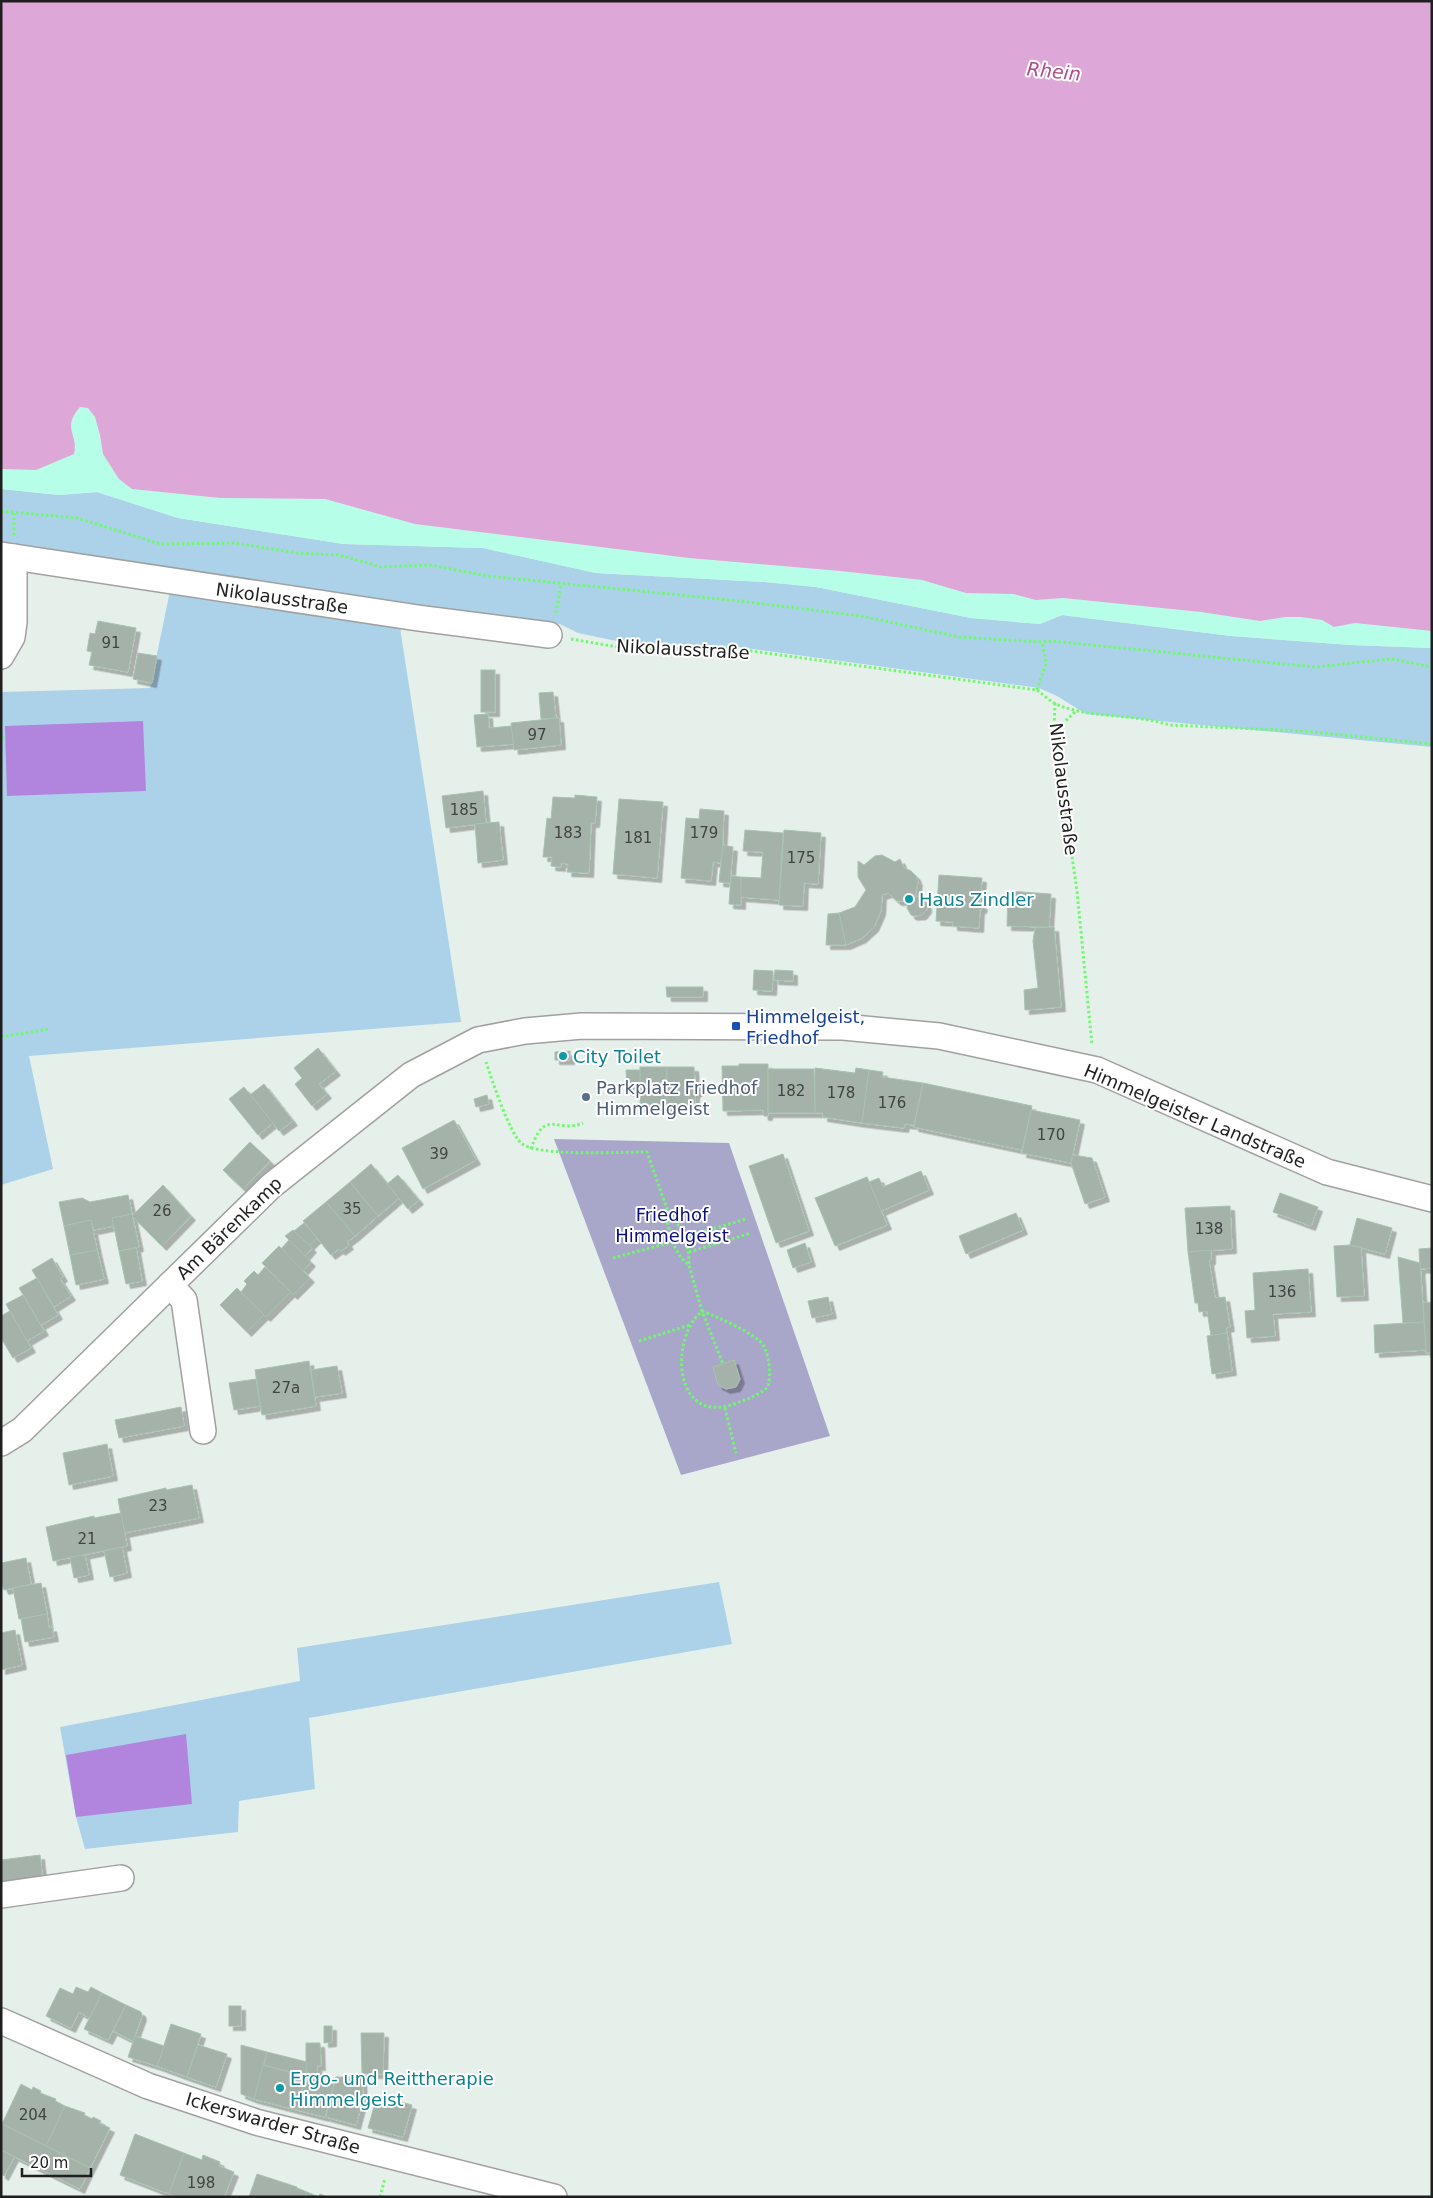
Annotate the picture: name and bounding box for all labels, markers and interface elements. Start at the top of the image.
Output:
water label: Rhein [1026,57,1082,85]
street label: Nikolausstraße [215,578,349,618]
house number: 91 [101,634,121,652]
street label: Nikolausstraße [616,635,750,663]
street label: Nikolausstraße [1045,722,1083,856]
house number: 97 [527,726,547,744]
house number: 185 [450,801,478,819]
house number: 183 [554,824,582,842]
house number: 179 [690,824,718,842]
house number: 181 [624,829,652,847]
house number: 175 [787,849,815,867]
place label: Haus Zindler [919,889,1034,910]
marker: Haus Zindler [903,893,915,905]
place label: Himmelgeist, Friedhof [746,1006,865,1048]
marker: Himmelgeist, Friedhof [730,1020,742,1032]
place label: City Toilet [573,1046,661,1067]
marker: City Toilet [557,1050,569,1062]
street label: Himmelgeister Landstraße [1081,1060,1309,1172]
place label: Parkplatz Friedhof Himmelgeist [596,1077,758,1119]
house number: 182 [777,1082,805,1100]
house number: 178 [827,1084,855,1102]
marker: Parkplatz Friedhof Himmelgeist [580,1091,592,1103]
house number: 176 [878,1094,906,1112]
house number: 170 [1037,1126,1065,1144]
house number: 39 [429,1145,449,1163]
street label: Am Bärenkamp [172,1172,286,1284]
house number: 35 [342,1200,362,1218]
house number: 26 [152,1202,172,1220]
park label: Friedhof Himmelgeist [615,1204,729,1246]
house number: 138 [1195,1220,1223,1238]
house number: 136 [1268,1283,1296,1301]
house number: 27a [272,1379,300,1397]
house number: 23 [148,1497,168,1515]
house number: 21 [77,1530,97,1548]
place label: Ergo- und Reittherapie Himmelgeist [290,2068,494,2110]
marker: Ergo- und Reittherapie Himmelgeist [274,2082,286,2094]
street label: Ickerswarder Straße [183,2088,363,2158]
house number: 204 [19,2106,47,2124]
scale bar [22,2146,91,2178]
text: 20 m [30,2154,68,2172]
house number: 198 [187,2174,215,2192]

